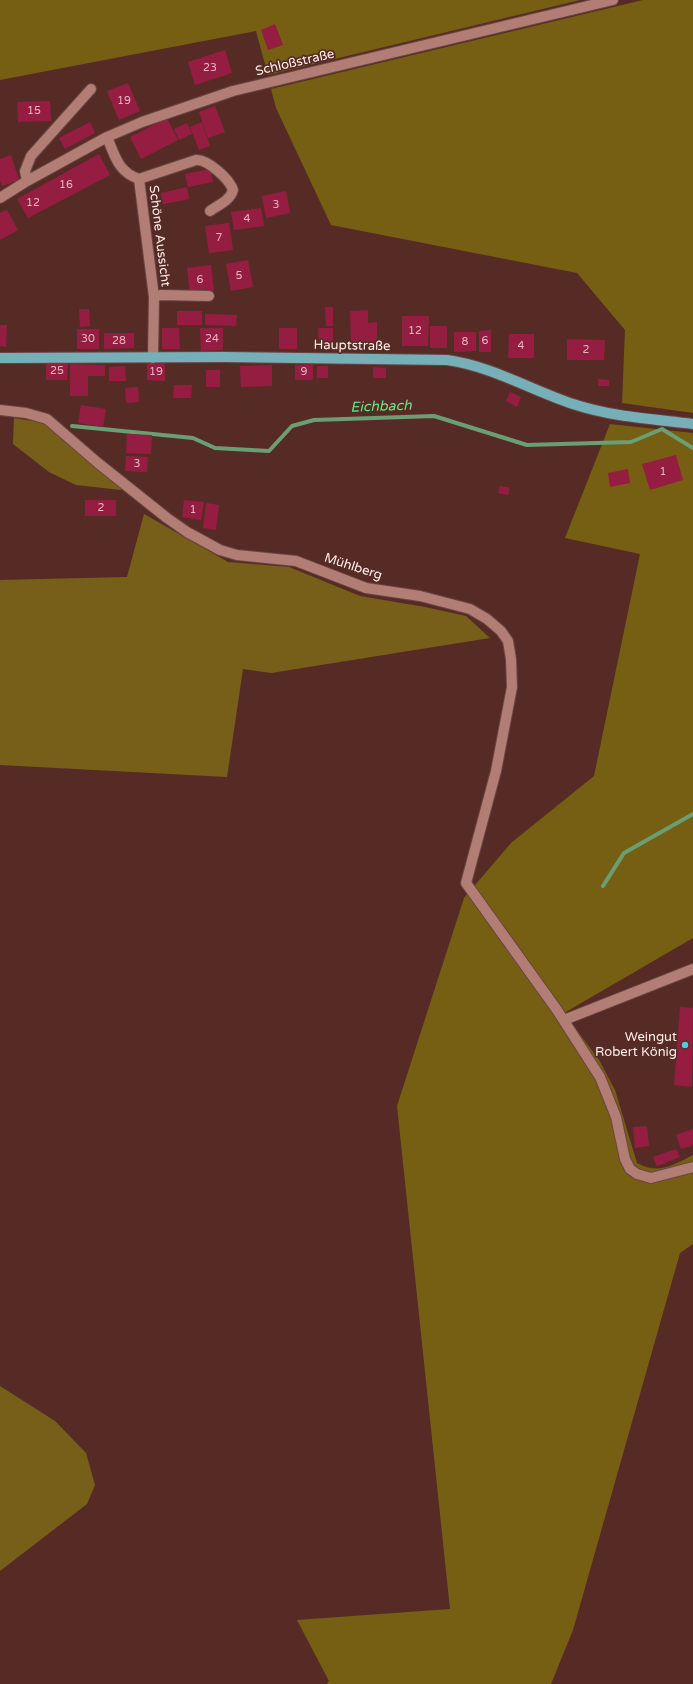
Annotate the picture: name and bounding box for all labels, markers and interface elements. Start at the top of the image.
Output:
street label: Schloßstraße [254,46,336,80]
house number: 23 [203,61,217,75]
house number: 19 [117,94,131,108]
house number: 15 [27,104,41,118]
house number: 16 [59,178,73,192]
street label: Schöne Aussicht [145,184,173,288]
house number: 12 [26,196,40,210]
house number: 3 [273,198,279,212]
house number: 4 [244,212,250,226]
house number: 7 [216,231,222,245]
house number: 5 [236,269,242,283]
house number: 6 [197,273,203,287]
house number: 12 [408,324,422,338]
house number: 30 [81,332,95,346]
house number: 24 [205,332,219,346]
house number: 28 [112,334,126,348]
house number: 6 [482,334,488,348]
house number: 8 [462,335,468,349]
street label: Hauptstraße [313,338,391,354]
house number: 4 [518,339,524,353]
house number: 2 [583,343,589,357]
house number: 25 [50,364,64,378]
house number: 19 [149,365,163,379]
house number: 9 [301,365,307,379]
water label: Eichbach [350,398,412,416]
house number: 3 [134,457,140,471]
house number: 1 [660,465,666,479]
house number: 2 [98,501,104,515]
house number: 1 [190,503,196,517]
street label: Mühlberg [322,550,384,584]
place label: Weingut Robert König [595,1030,677,1061]
marker: Weingut Robert König [680,1040,690,1050]

